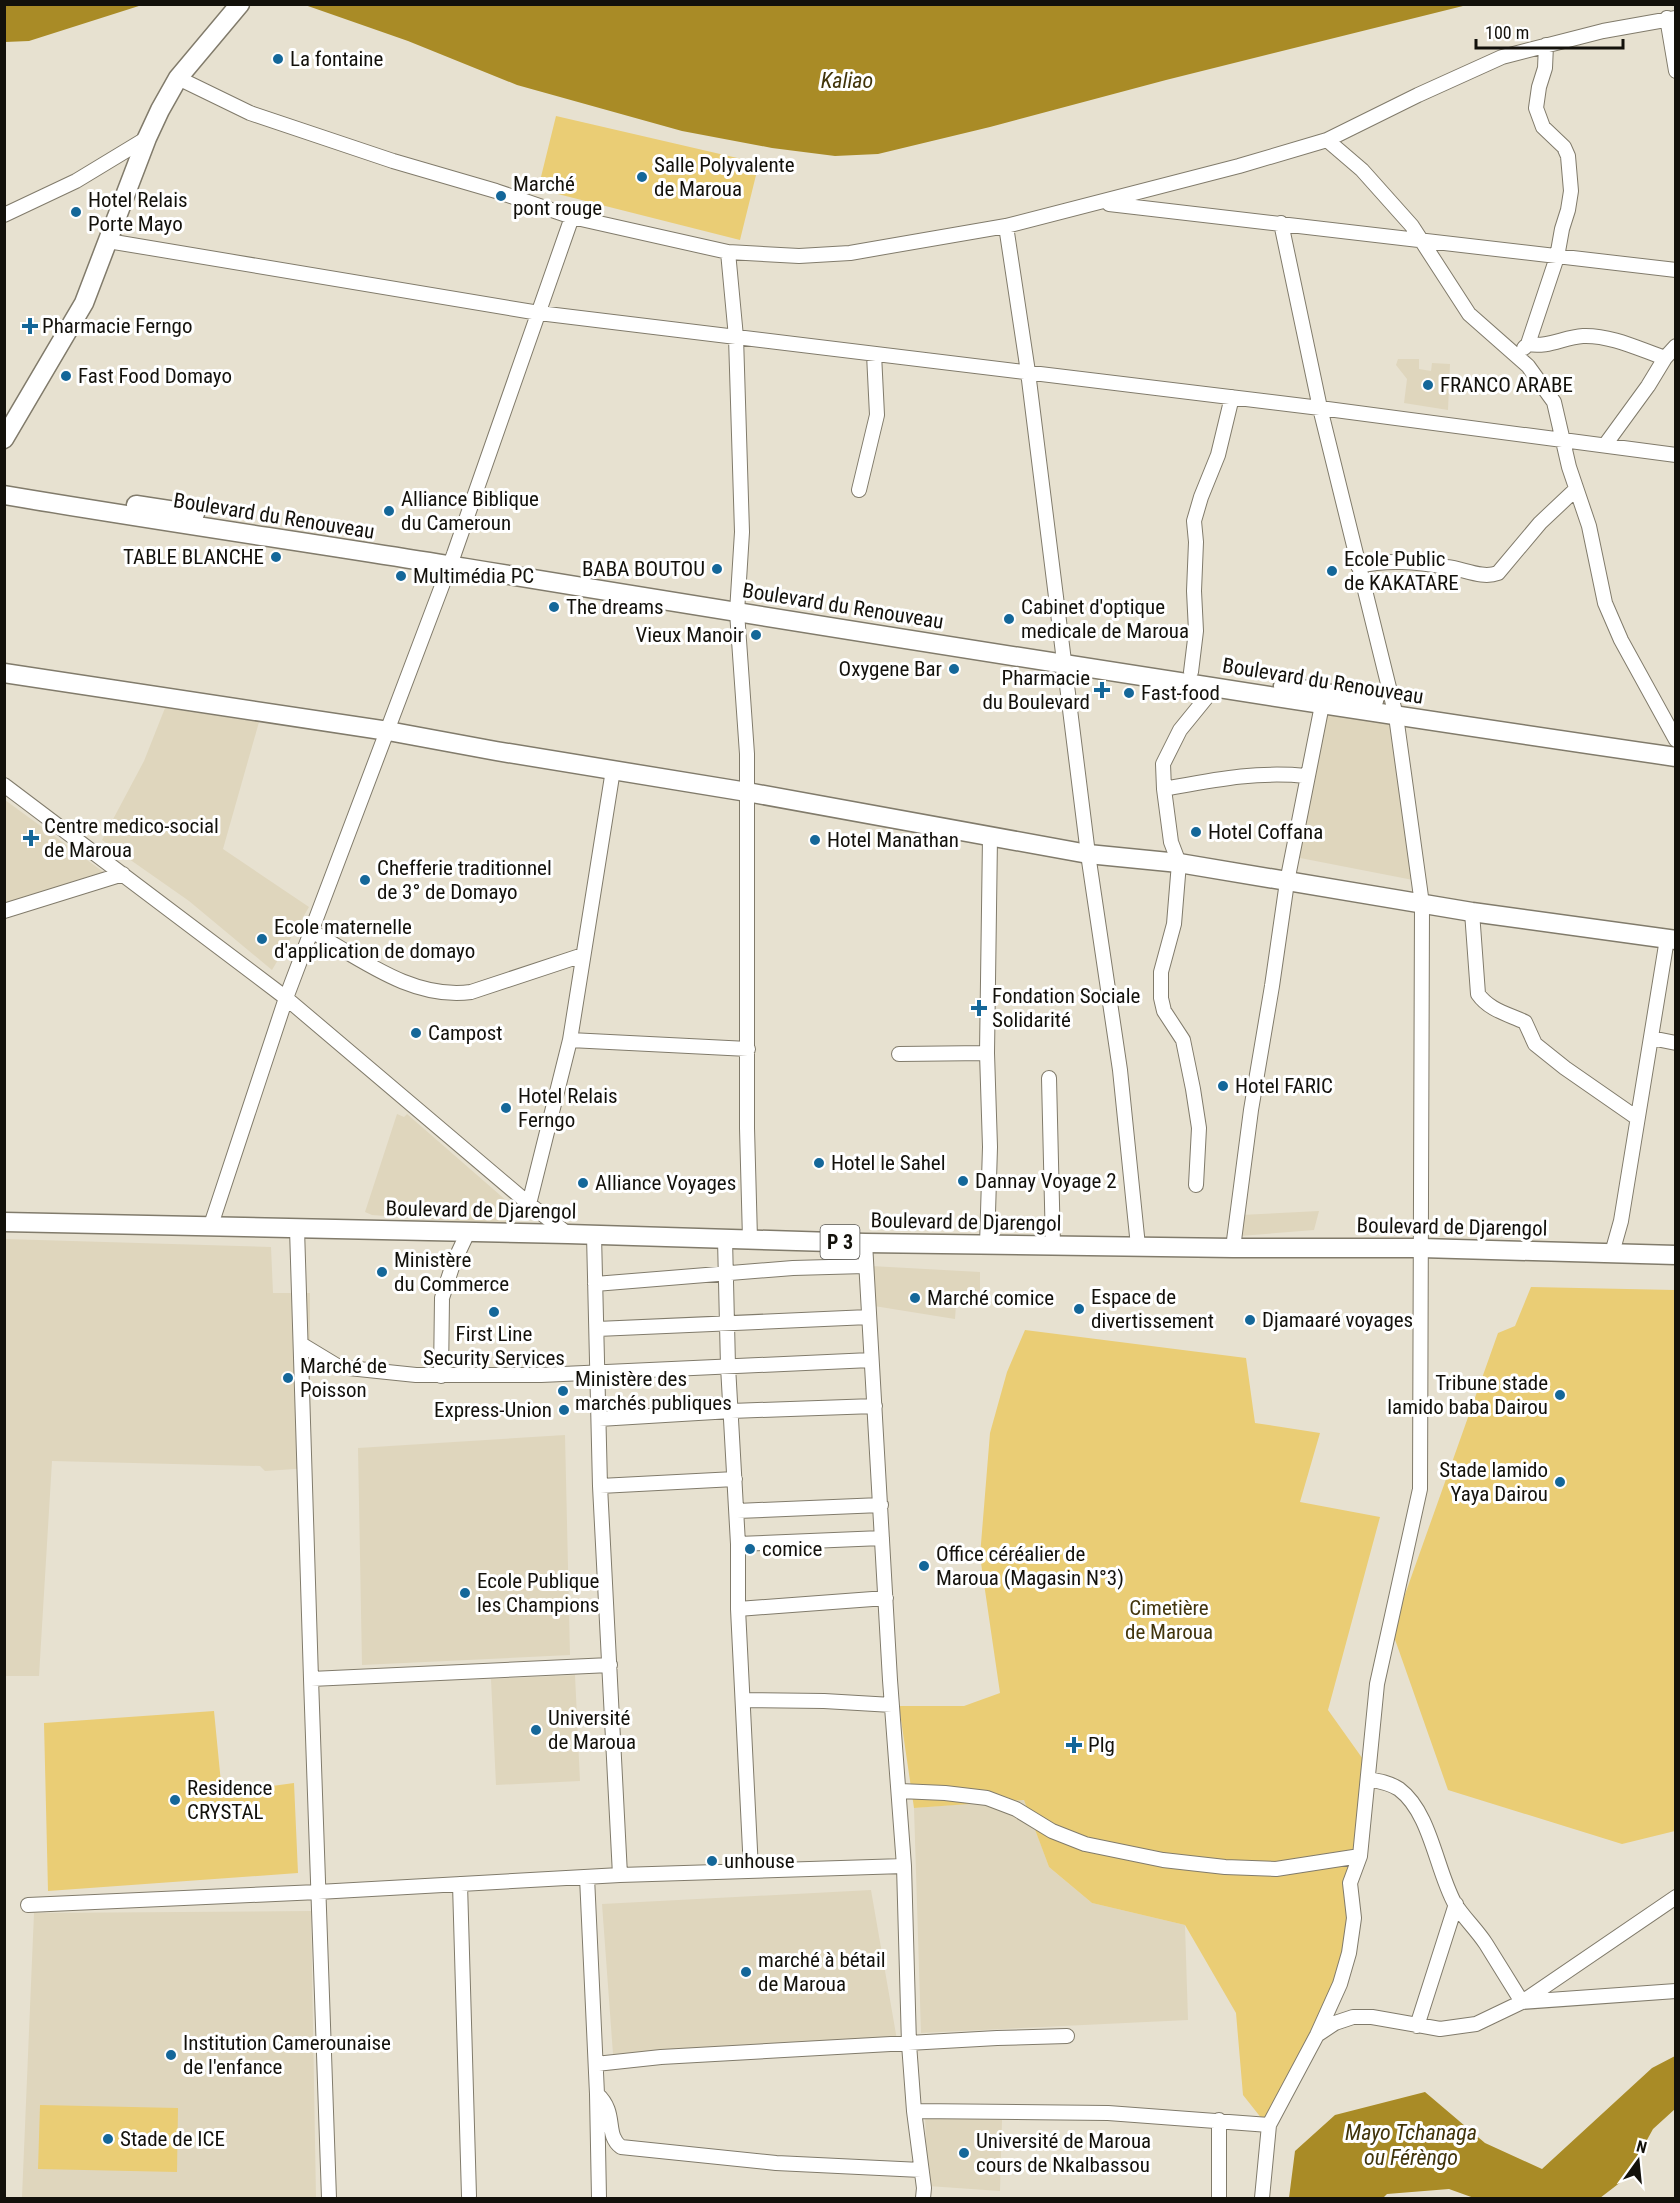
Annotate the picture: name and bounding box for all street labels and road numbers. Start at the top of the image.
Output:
street label: Boulevard du Renouveau [172,488,376,544]
street label: Boulevard du Renouveau [741,578,945,634]
street label: Boulevard du Renouveau [1221,653,1425,709]
street label: Boulevard de Djarengol [385,1196,577,1224]
street label: Boulevard de Djarengol [870,1208,1062,1236]
street label: Boulevard de Djarengol [1356,1213,1548,1241]
road number: P 3 [820,1225,860,1259]

